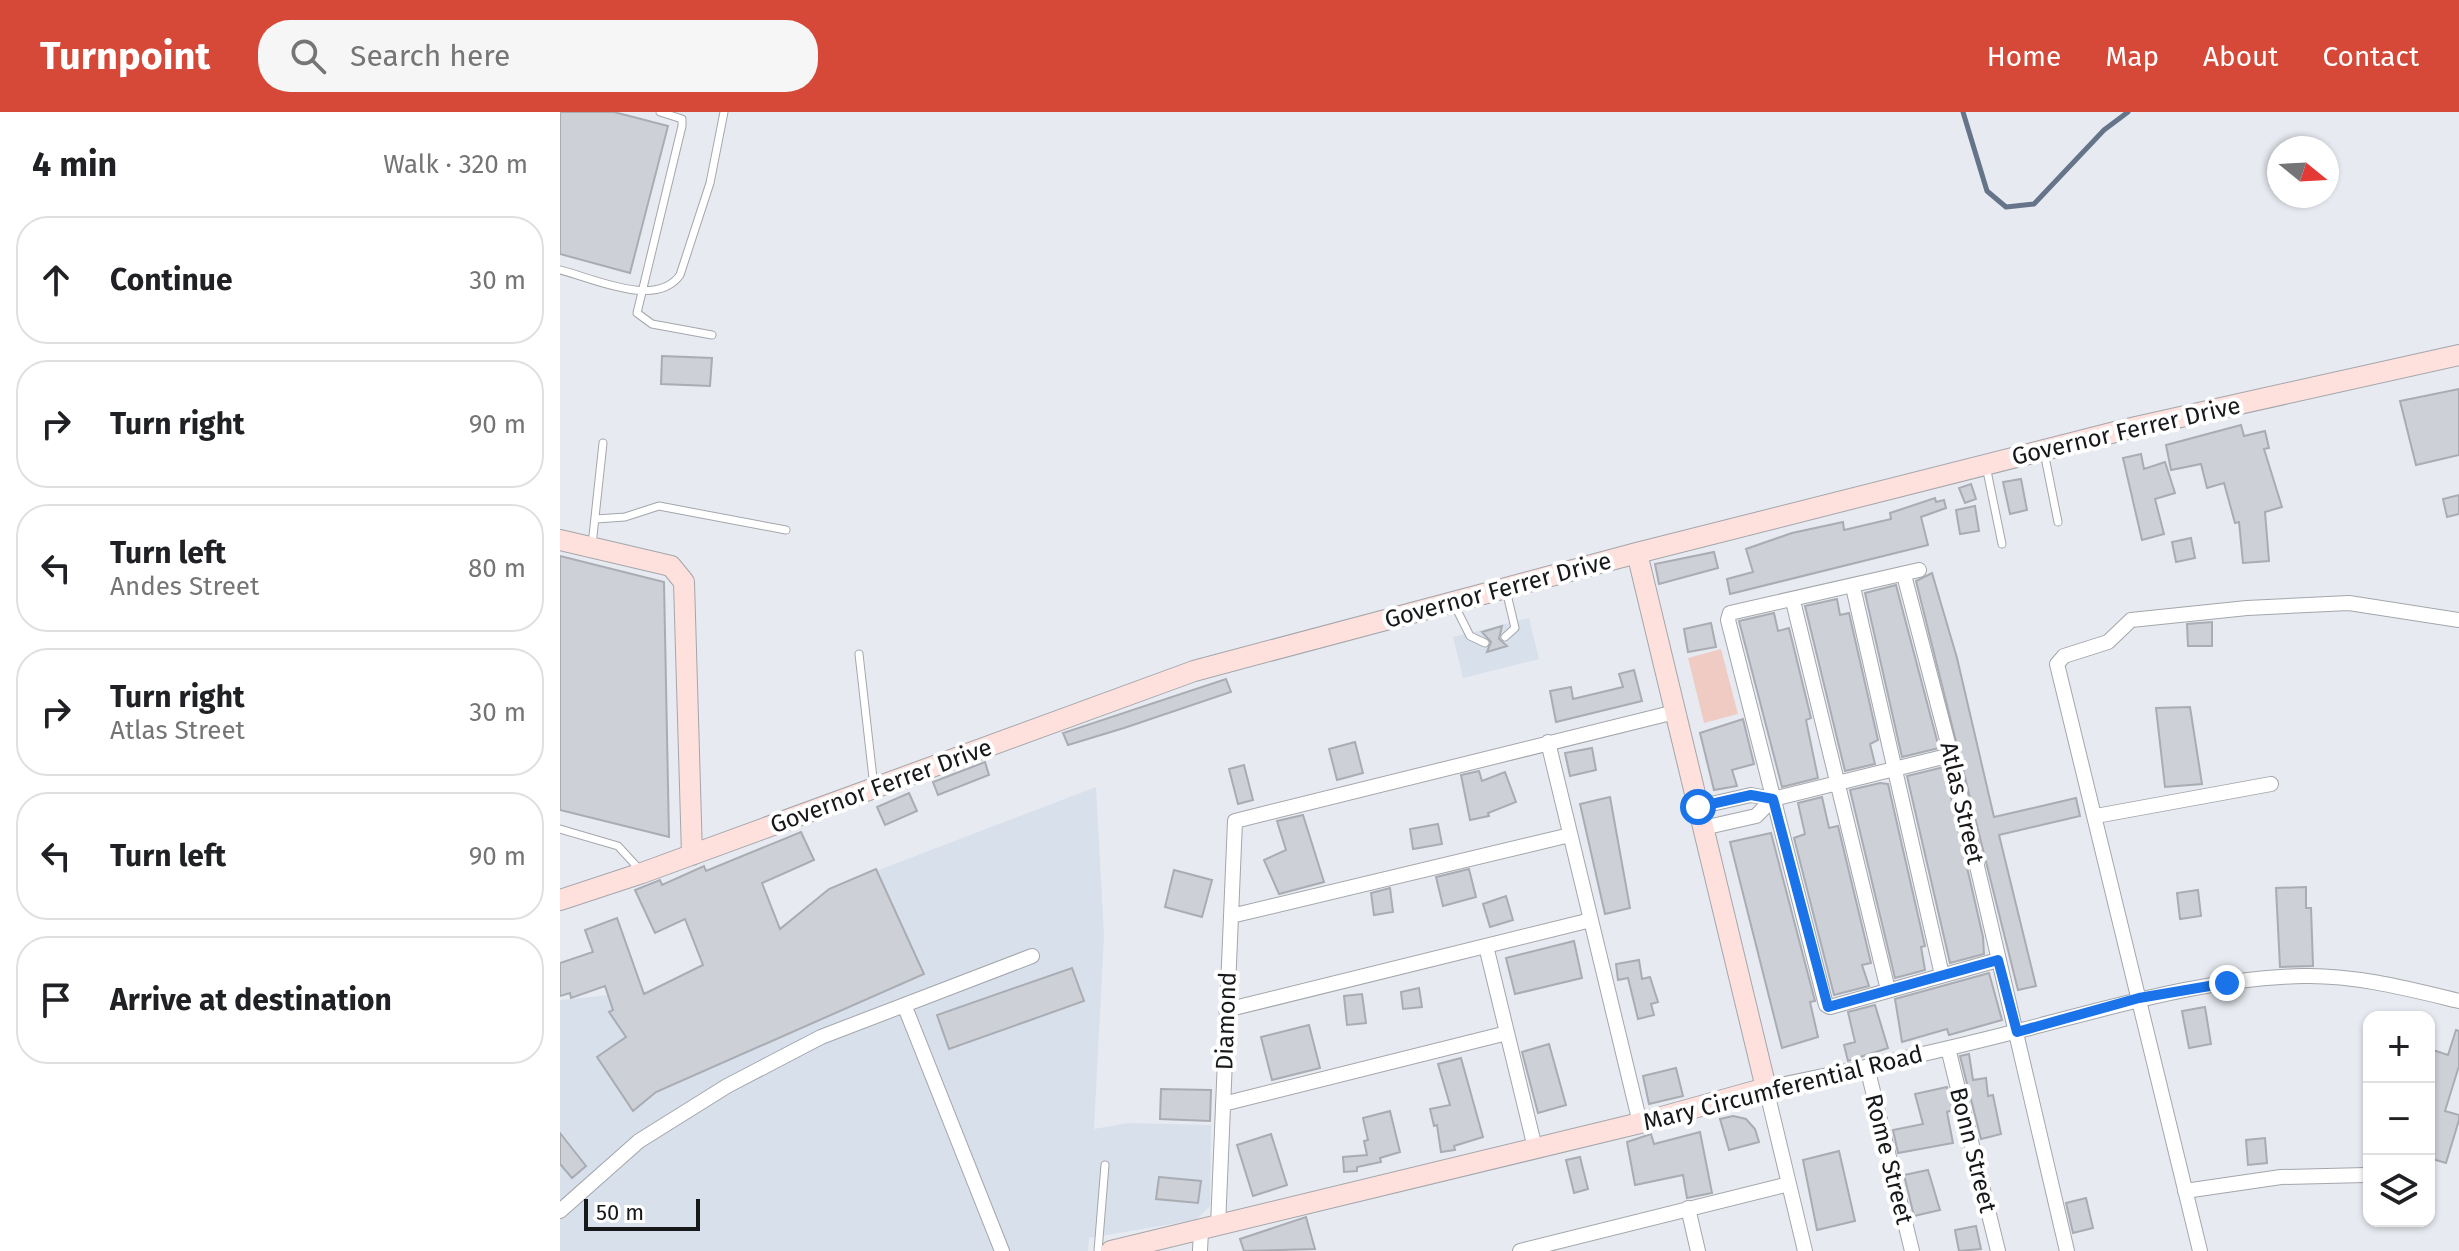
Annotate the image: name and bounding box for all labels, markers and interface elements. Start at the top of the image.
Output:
search box [258,20,818,92]
text: Turnpoint [40,33,210,79]
icon: search [286,34,330,78]
text: Search here [350,38,510,74]
text: Home [1987,40,2061,73]
text: Map [2105,40,2159,73]
text: About [2203,40,2278,73]
text: Contact [2322,40,2419,73]
north arrow [2267,136,2339,208]
text: 4 min [32,144,117,185]
text: Walk · 320 m [383,149,528,180]
icon: ahead [34,258,78,302]
text: Continue [110,262,233,298]
text: 30 m [469,265,526,296]
street label: Governor Ferrer Drive [2009,391,2243,471]
icon: right [34,402,78,446]
text: Turn right [110,406,245,442]
text: 90 m [469,409,526,440]
text: Turn left [110,535,226,571]
icon: left [34,546,78,590]
street label: Governor Ferrer Drive [1382,546,1614,634]
text: 80 m [468,553,526,584]
text: Andes Street [110,571,259,602]
text: Turn right [110,679,245,715]
icon: right [34,690,78,734]
text: 30 m [469,697,526,728]
text: Atlas Street [110,715,245,746]
street label: Governor Ferrer Drive [766,733,996,839]
street label: Atlas Street [1934,739,1990,867]
route start [1680,789,1716,825]
icon: left [34,834,78,878]
text: Turn left [110,838,226,874]
text: 90 m [469,841,526,872]
route end [2209,965,2245,1001]
street label: Diamond [1210,971,1242,1071]
icon: arrive [34,978,78,1022]
text: Arrive at destination [110,982,392,1018]
map controls [2363,1011,2435,1227]
button: + [2363,1011,2435,1083]
street label: Mary Circumferential Road [1640,1040,1926,1136]
button: − [2363,1083,2435,1155]
street label: Bonn Street [1944,1084,2002,1216]
street label: Rome Street [1859,1091,1919,1227]
button: layers [2363,1155,2435,1227]
scale bar [584,1195,700,1231]
text: 50 m [596,1199,644,1226]

